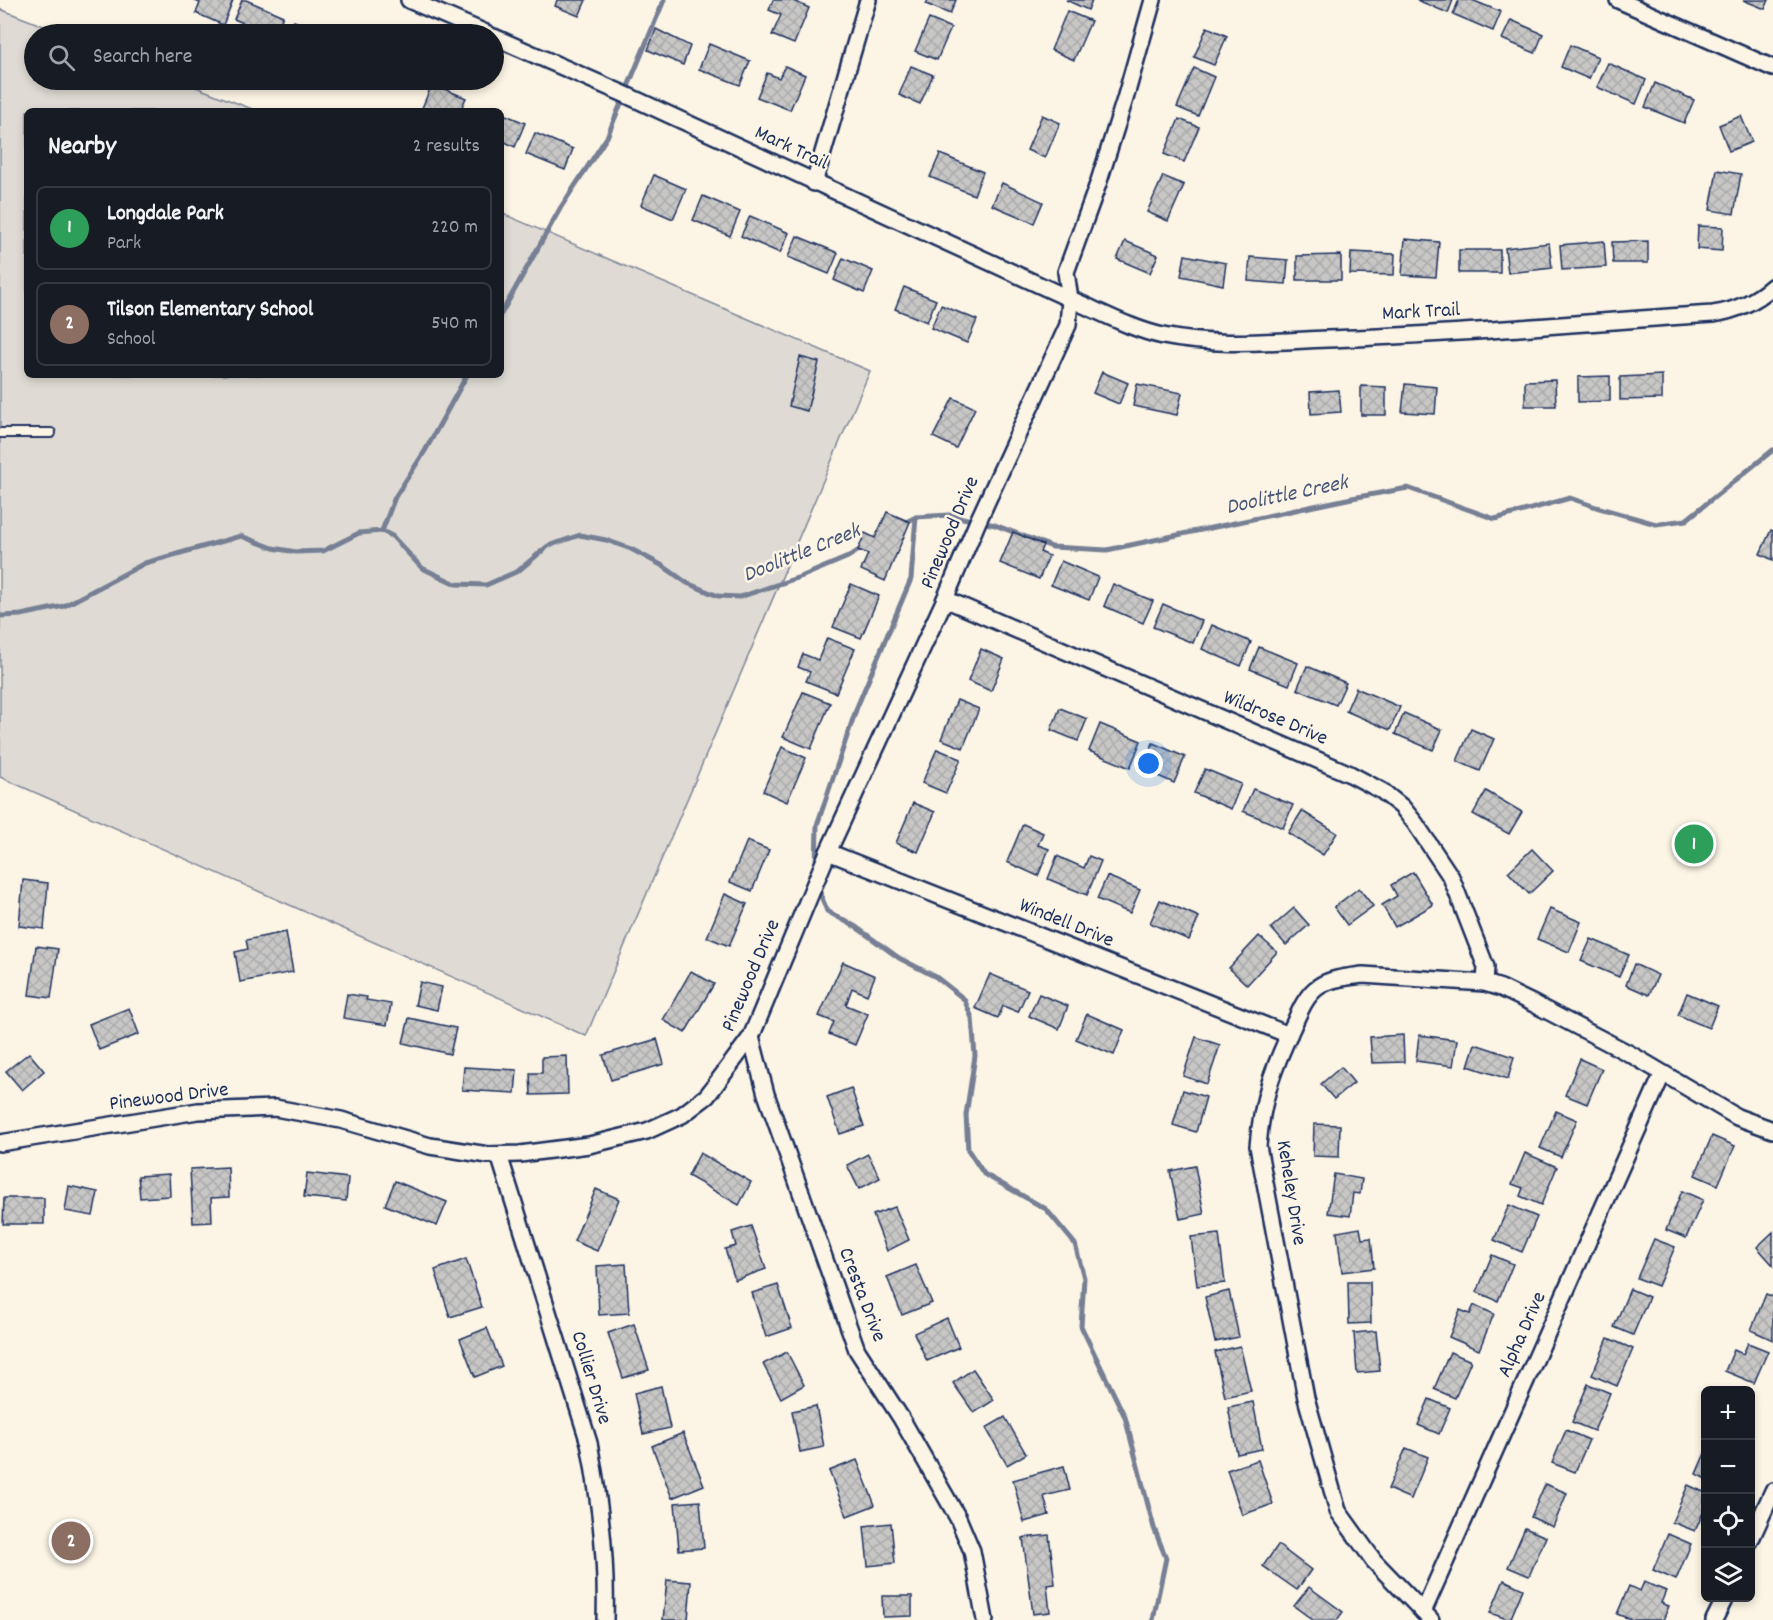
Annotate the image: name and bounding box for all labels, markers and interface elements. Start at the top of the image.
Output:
search box [24,24,504,90]
icon: search [45,41,78,74]
text: Search here [93,42,192,73]
street label: Mark Trail [749,119,833,179]
text: Nearby [48,129,116,166]
text: 2 results [413,133,480,161]
text: Longdale Park [107,199,224,230]
text: 1 [67,214,72,242]
text: 220 m [431,214,478,242]
text: Park [107,230,141,258]
text: Tilson Elementary School [107,295,313,326]
street label: Mark Trail [1381,296,1461,330]
text: 2 [65,310,74,338]
text: 540 m [431,310,478,338]
text: School [107,326,156,354]
water label: Doolittle Creek [1223,468,1353,524]
street label: Pinewood Drive [914,472,988,594]
water label: Doolittle Creek [739,516,867,592]
street label: Wildrose Drive [1218,683,1332,755]
your location [1134,749,1163,778]
pin: 1 [1674,822,1714,866]
street label: Windell Drive [1014,891,1118,957]
street label: Pinewood Drive [715,915,789,1037]
street label: Pinewood Drive [108,1076,230,1120]
street label: Keheley Drive [1267,1138,1313,1248]
street label: Cresta Drive [829,1243,893,1347]
street label: Alpha Drive [1491,1287,1555,1383]
street label: Collier Drive [562,1328,618,1428]
map controls [1701,1386,1755,1602]
button: + [1701,1386,1755,1440]
button: − [1701,1440,1755,1494]
button: locate [1701,1494,1755,1548]
pin: 2 [52,1518,90,1564]
button: layers [1701,1548,1755,1602]

